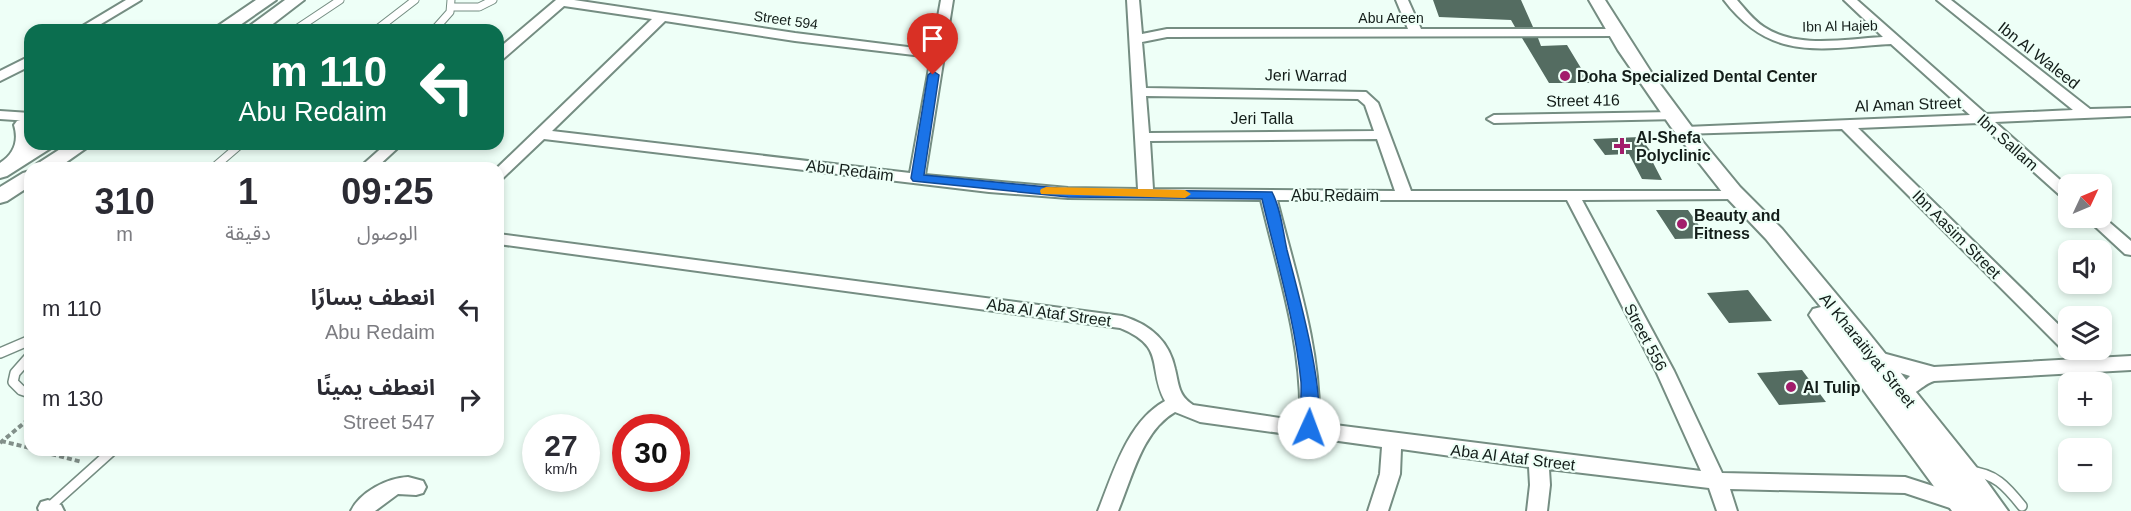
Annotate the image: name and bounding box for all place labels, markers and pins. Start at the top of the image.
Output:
pin [907,13,958,75]
place label: Doha Specialized Dental Center [1577,68,1817,85]
marker: Doha Specialized Dental Center [1558,69,1572,83]
place label: Al-Shefa Polyclinic [1636,129,1711,164]
marker: Al-Shefa Polyclinic [1613,137,1631,155]
place label: Beauty and Fitness [1694,207,1780,242]
marker: Beauty and Fitness [1675,217,1689,231]
place label: Al Tulip [1803,379,1861,396]
marker: Al Tulip [1784,380,1798,394]

